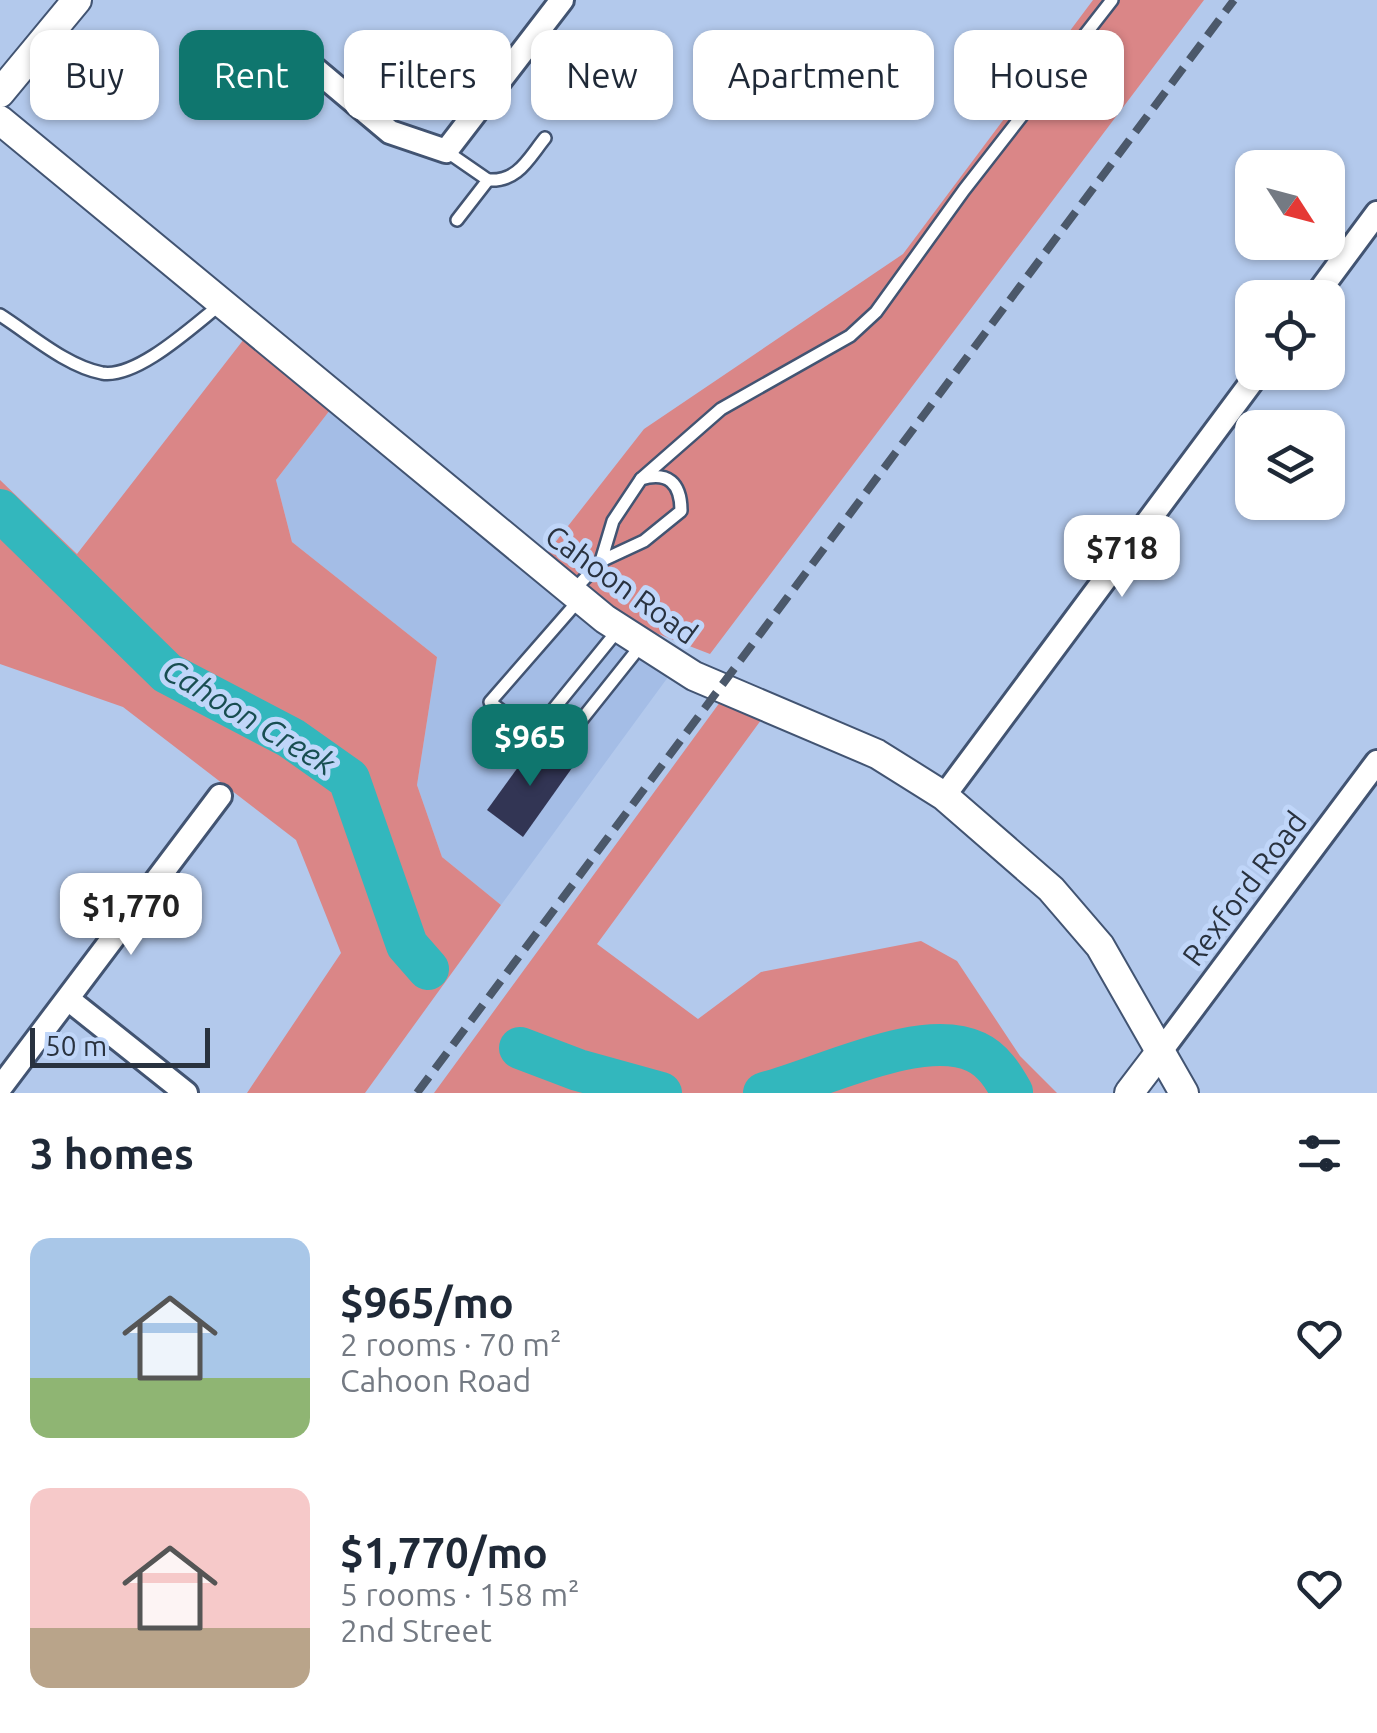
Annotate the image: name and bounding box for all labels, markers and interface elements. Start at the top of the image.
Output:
chip: Buy [30,30,159,120]
chip: Rent [179,30,324,120]
chip: Filters [344,30,511,120]
chip: New [531,30,673,120]
chip: Apartment [693,30,934,120]
chip: House [954,30,1124,120]
north arrow [1235,150,1345,260]
map controls [1235,150,1345,520]
button: locate [1235,280,1345,390]
button: layers [1235,410,1345,520]
pin: $718 [1063,515,1181,600]
street label: Cahoon Road [539,518,704,651]
text: $718 [1086,529,1158,565]
water label: Cahoon Creek [157,650,343,782]
pin: $965 [471,704,589,789]
text: $965 [494,718,566,754]
street label: Rexford Road [1175,805,1313,972]
pin: $1,770 [50,873,212,958]
text: $1,770 [82,887,180,923]
scale bar [30,1023,210,1068]
text: 50 m [45,1030,107,1061]
icon: filters [1292,1126,1347,1181]
text: 3 homes [30,1130,194,1177]
icon: home [110,1278,230,1398]
text: $965/mo [340,1279,514,1326]
icon: heart [1292,1311,1347,1366]
text: 2 rooms · 70 m² [340,1326,561,1362]
text: Cahoon Road [340,1362,531,1398]
icon: home [110,1528,230,1648]
text: $1,770/mo [340,1529,548,1576]
icon: heart [1292,1561,1347,1616]
text: 5 rooms · 158 m² [340,1576,580,1612]
text: 2nd Street [340,1612,492,1648]

